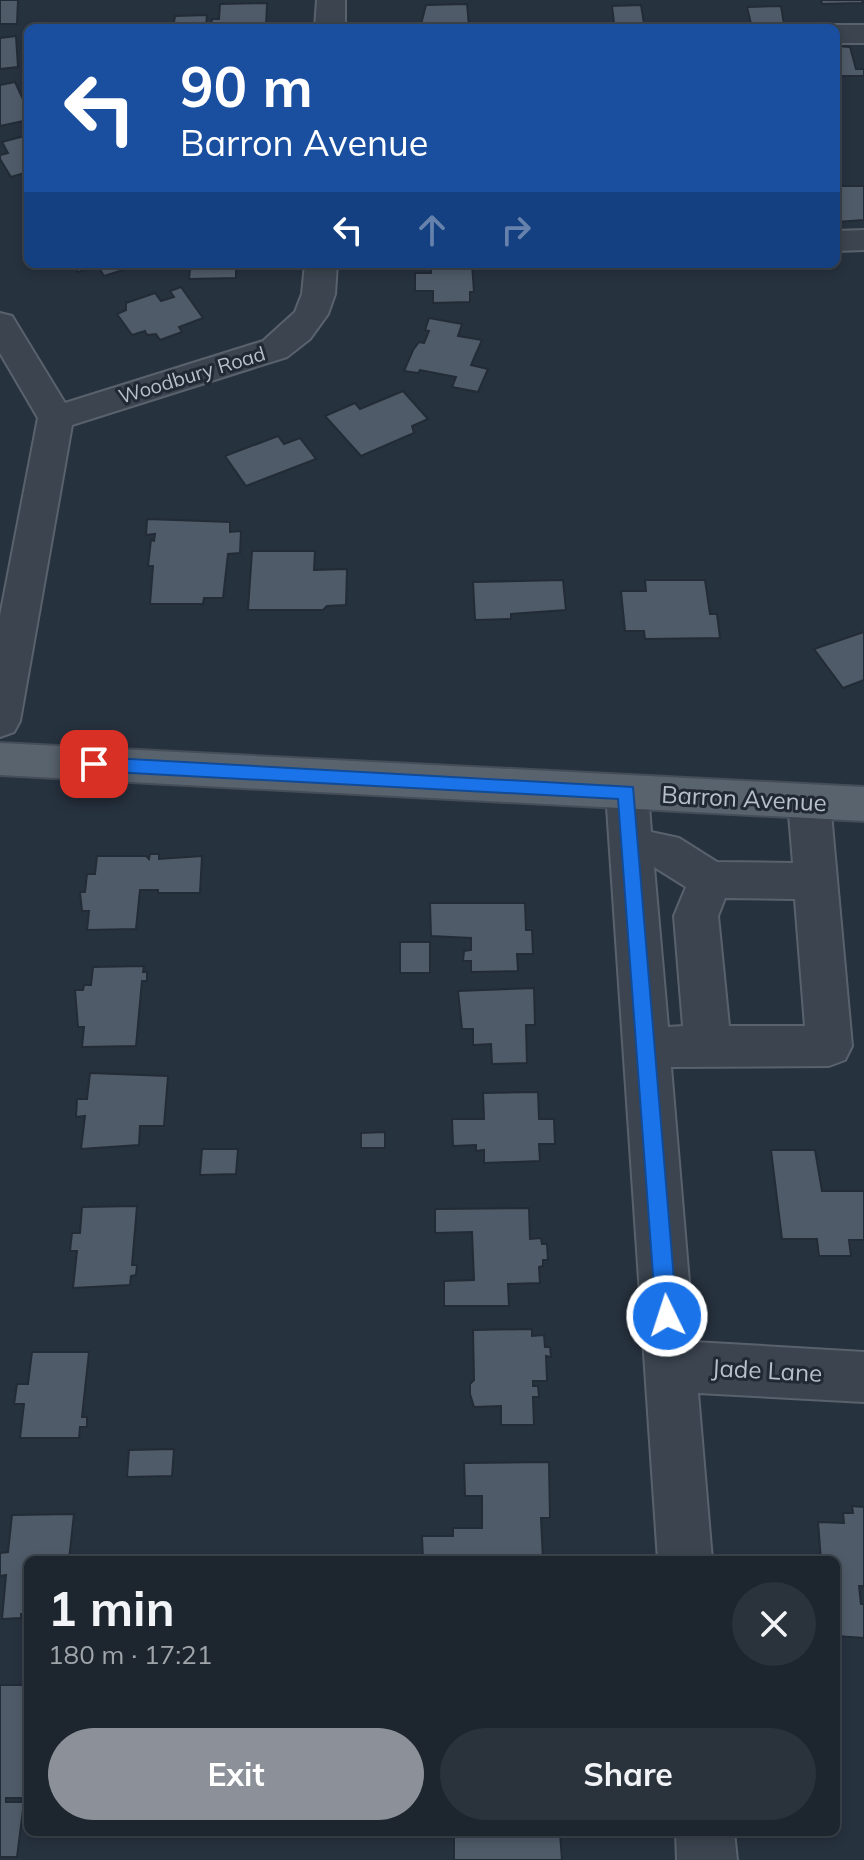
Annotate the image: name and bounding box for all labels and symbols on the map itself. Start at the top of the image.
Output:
street label: Woodbury Road [115,340,268,409]
pin [60,730,128,798]
street label: Barron Avenue [661,779,828,817]
position arrow [625,1274,709,1358]
street label: Jade Lane [711,1352,823,1388]

